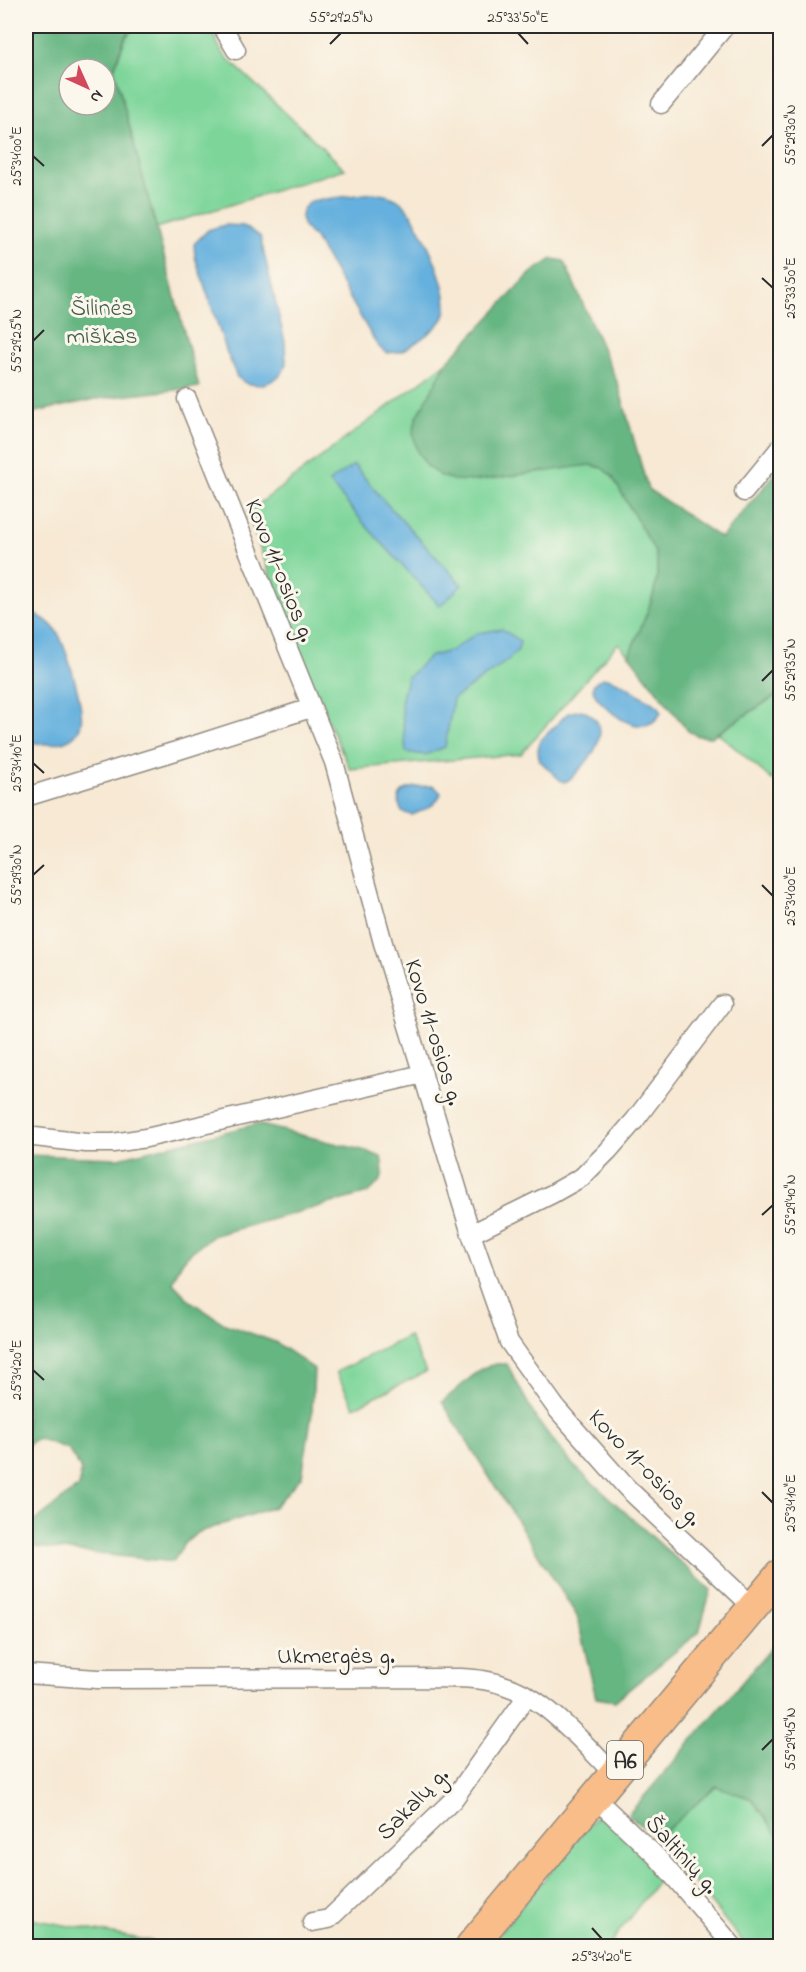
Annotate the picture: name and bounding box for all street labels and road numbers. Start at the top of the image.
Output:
street label: Kovo 11-osios g. [234,494,323,648]
street label: Kovo 11-osios g. [394,955,472,1110]
street label: Kovo 11-osios g. [579,1402,709,1535]
street label: Ukmergės g. [277,1640,395,1675]
road number: A6 [607,1741,643,1779]
street label: Sakalų g. [370,1760,458,1850]
street label: Šaltinių g. [636,1808,726,1903]

